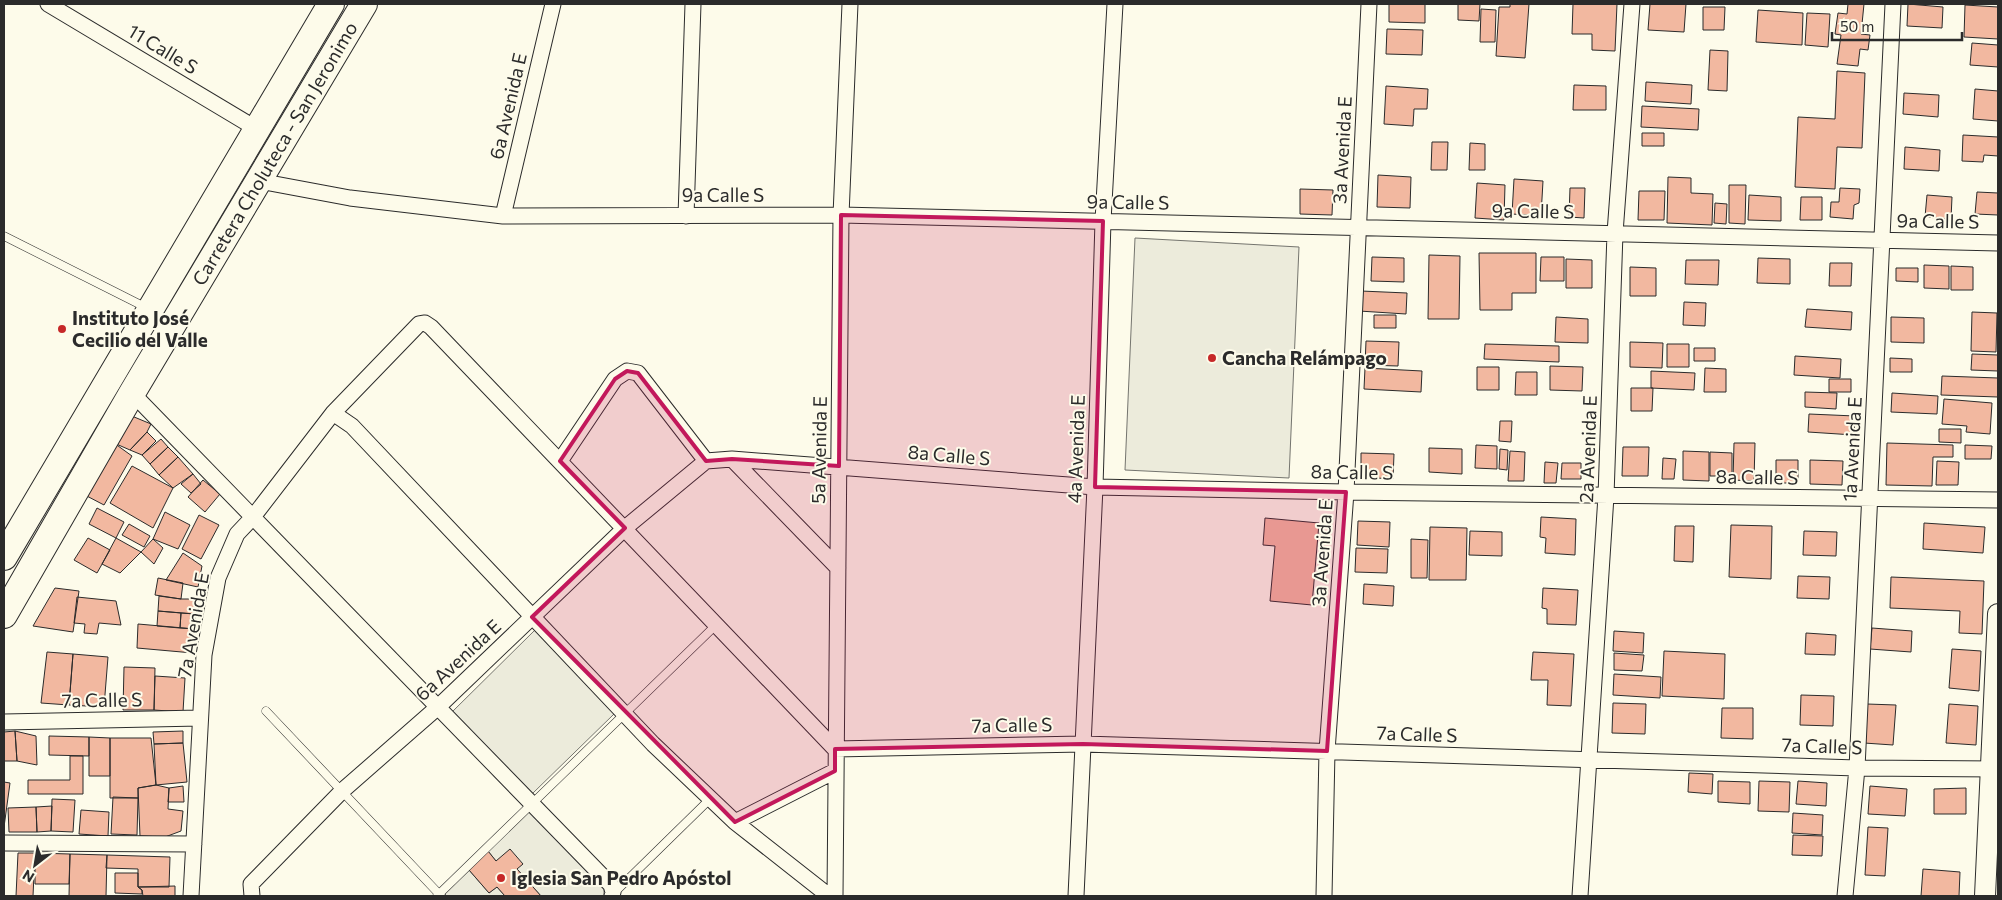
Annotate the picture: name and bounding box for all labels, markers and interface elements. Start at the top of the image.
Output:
scale bar [1832,10,1962,42]
street label: Carretera Choluteca - San Jeronimo [187,17,362,289]
text: 50 m [1840,17,1874,35]
street label: 11 Calle S [124,19,202,78]
street label: 6a Avenida E [484,50,531,161]
street label: 3a Avenida E [1327,96,1356,204]
street label: 9a Calle S [682,183,764,206]
street label: 9a Calle S [1087,189,1169,214]
street label: 9a Calle S [1492,198,1574,223]
street label: 9a Calle S [1897,208,1979,233]
place label: Instituto José Cecilio del Valle [72,306,208,351]
marker: Instituto José Cecilio del Valle [56,323,68,335]
place label: Cancha Relámpago [1222,346,1387,369]
marker: Cancha Relámpago [1206,352,1218,364]
street label: 4a Avenida E [1062,394,1089,504]
street label: 2a Avenida E [1574,395,1601,503]
street label: 5a Avenida E [806,396,831,504]
street label: 1a Avenida E [1837,396,1866,502]
street label: 8a Calle S [907,439,991,470]
street label: 8a Calle S [1311,459,1393,484]
street label: 8a Calle S [1716,464,1798,489]
street label: 3a Avenida E [1306,498,1337,608]
street label: 7a Avenida E [172,570,213,679]
street label: 6a Avenida E [410,614,505,705]
street label: 7a Calle S [61,687,143,712]
street label: 7a Calle S [971,712,1053,737]
street label: 7a Calle S [1376,721,1458,746]
street label: 7a Calle S [1781,733,1863,758]
north arrow [10,840,60,890]
place label: Iglesia San Pedro Apóstol [511,866,731,889]
text: N [19,867,37,887]
marker: Iglesia San Pedro Apóstol [495,872,507,884]

